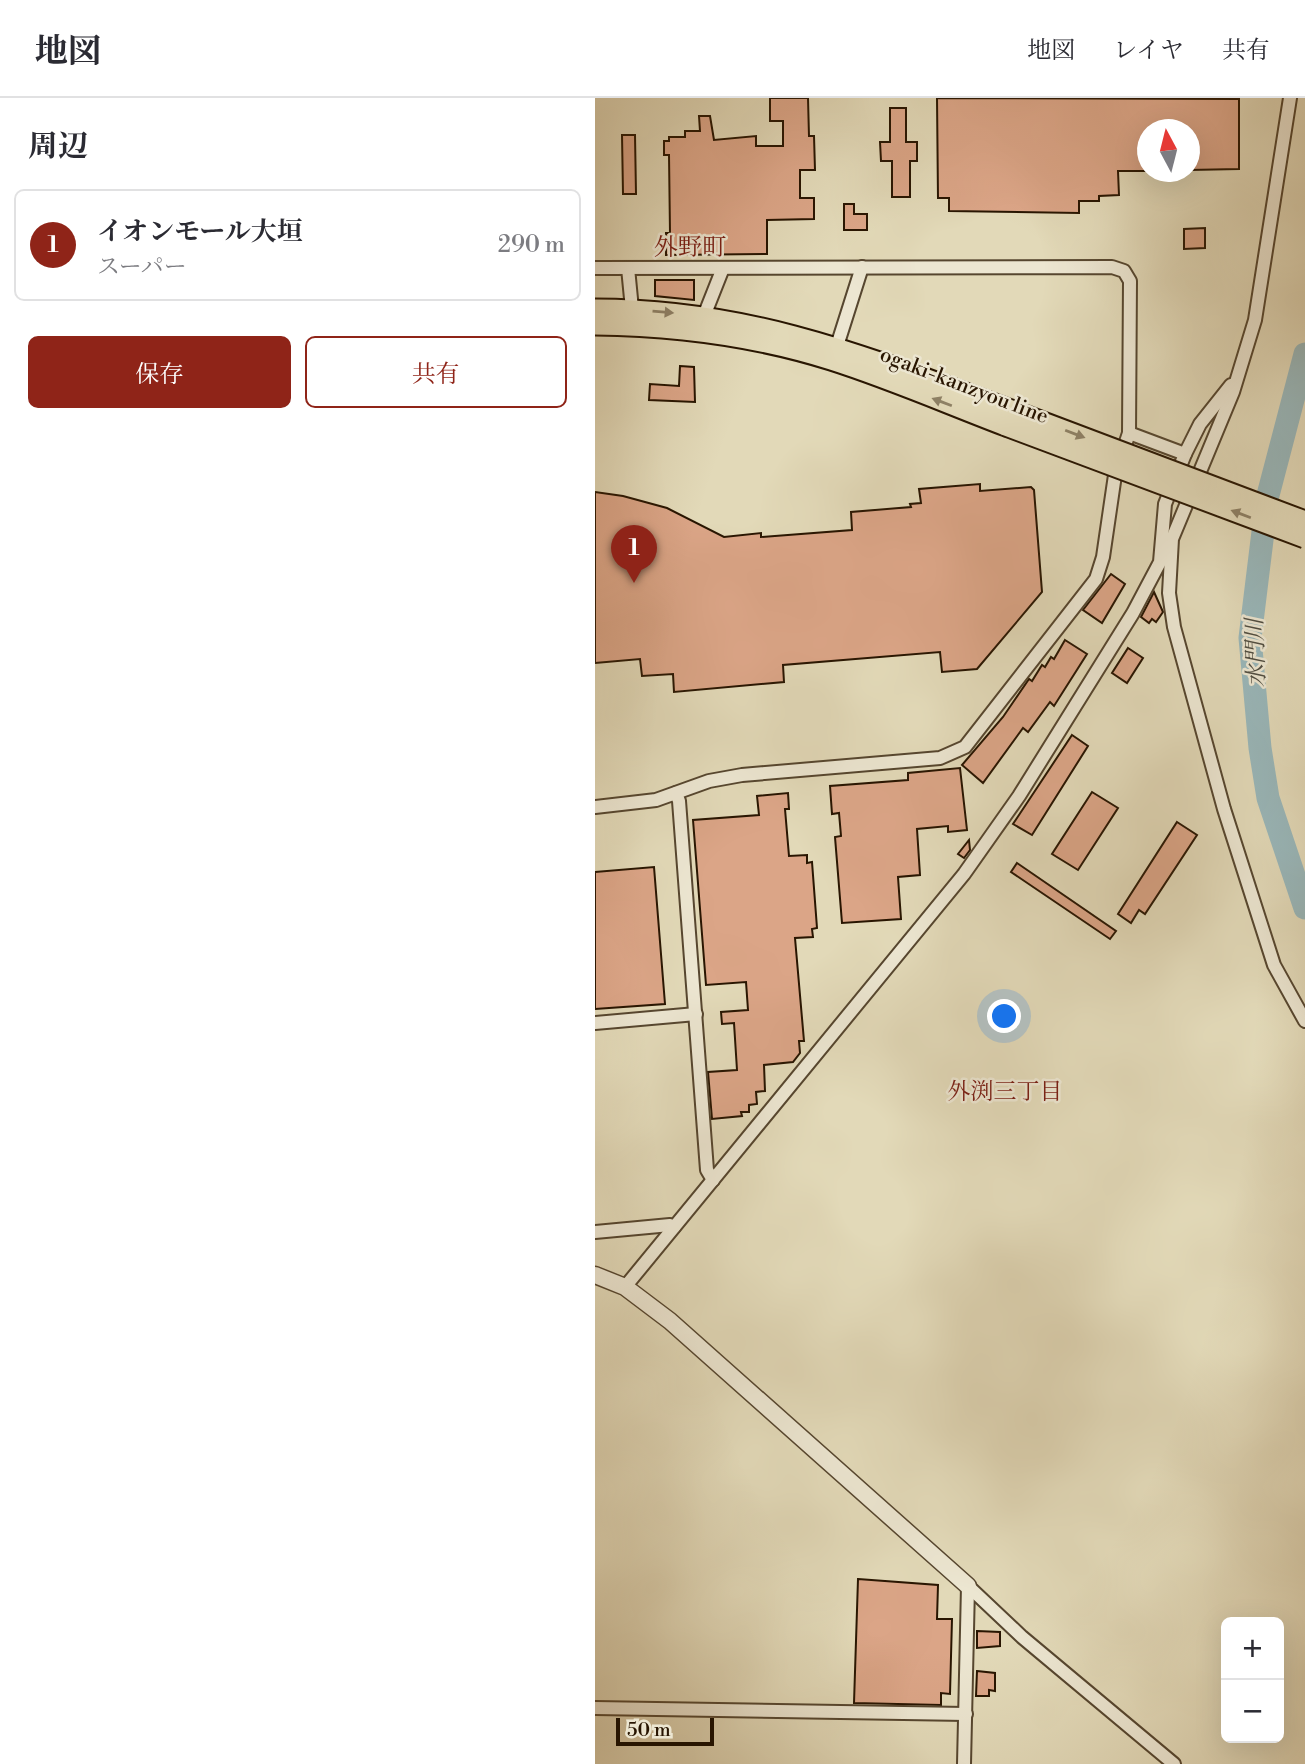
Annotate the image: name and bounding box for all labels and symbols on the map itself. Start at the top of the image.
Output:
north arrow [1137,119,1200,182]
district label: 外野町 [654,233,726,263]
one-way arrow [652,307,674,318]
street label: ogaki-kanzyou line [876,342,1052,430]
one-way arrow [932,396,953,407]
one-way arrow [1065,429,1086,440]
one-way arrow [1231,508,1252,519]
pin: 1 [611,525,657,583]
water label: 水門川 [1241,615,1271,688]
your location [987,999,1021,1033]
district label: 外渕三丁目 [948,1078,1063,1106]
scale bar [616,1715,714,1747]

